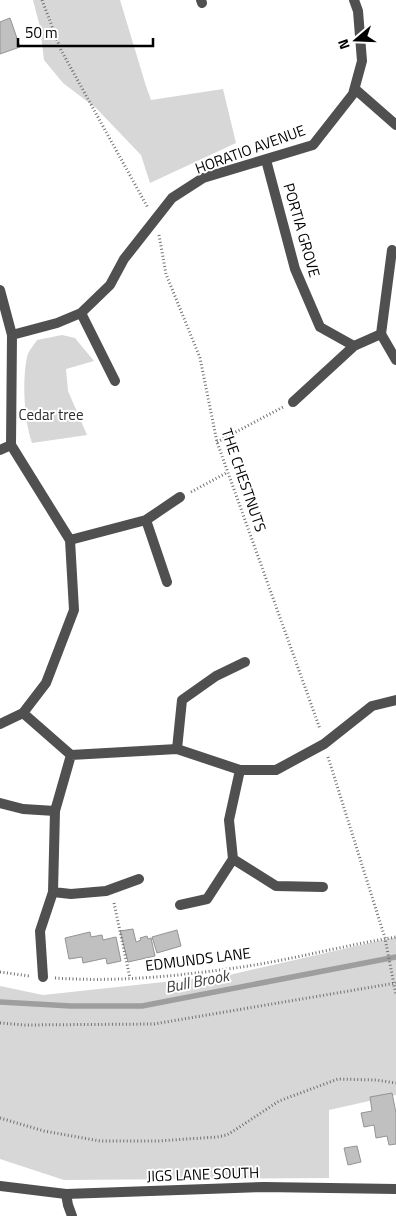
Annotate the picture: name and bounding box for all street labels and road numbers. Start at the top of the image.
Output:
street label: HORATIO AVENUE [192,118,308,180]
street label: PORTIA GROVE [278,180,326,280]
street label: THE CHESTNUTS [216,425,272,535]
street label: EDMUNDS LANE [144,941,252,977]
street label: JIGS LANE SOUTH [147,1161,259,1187]

